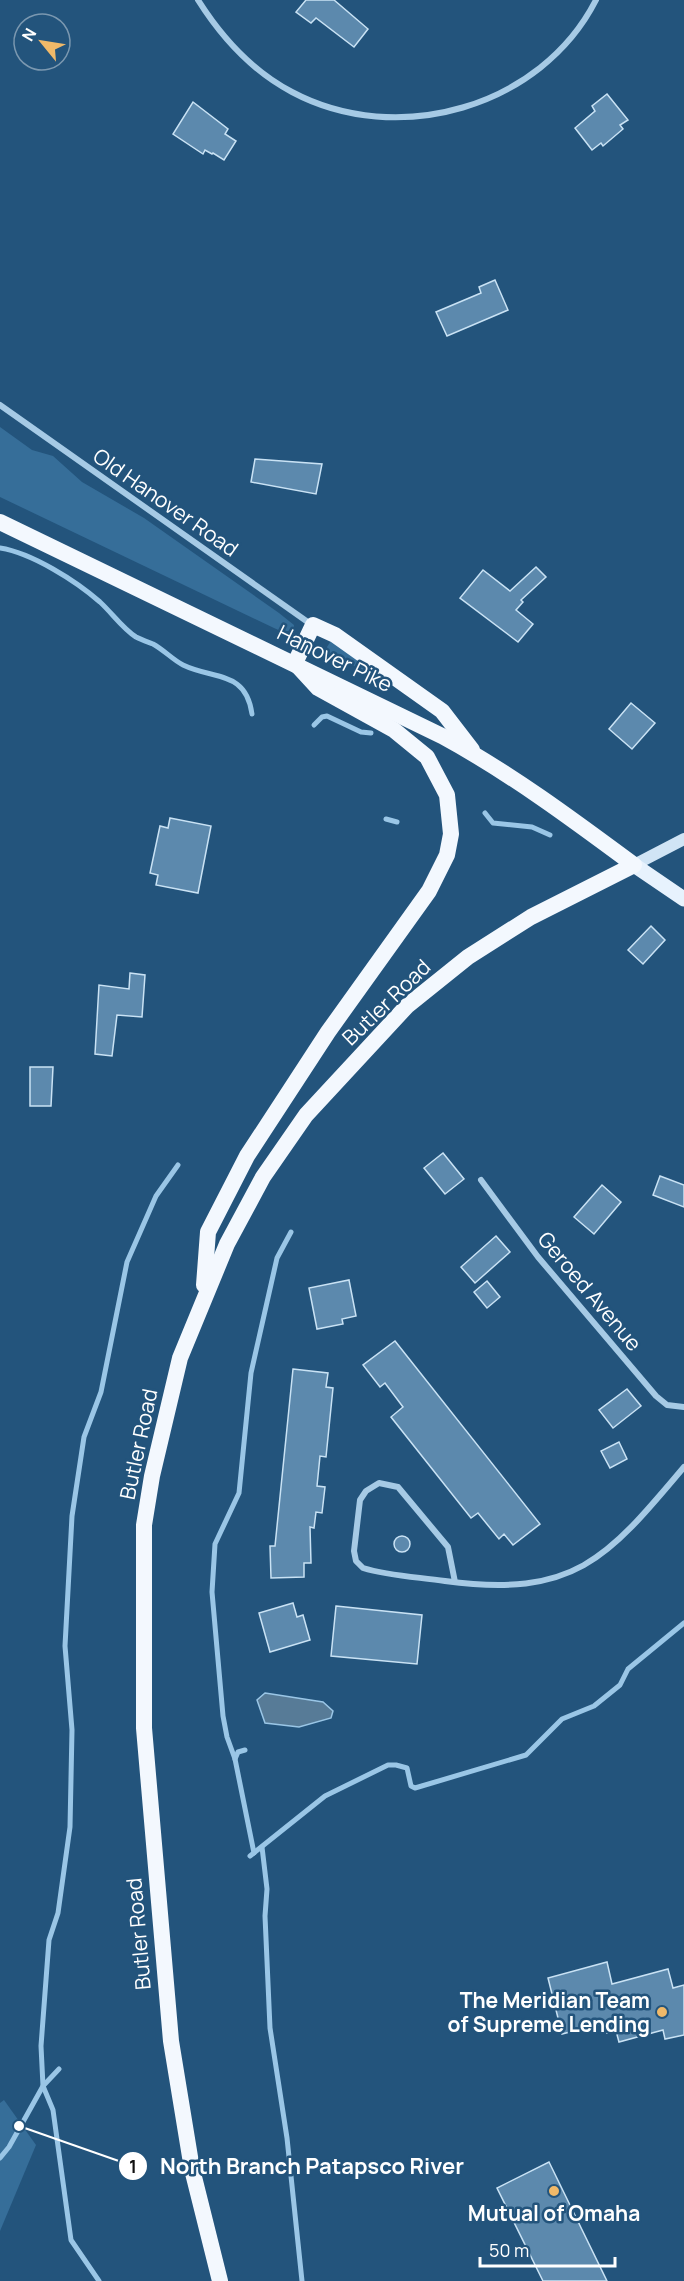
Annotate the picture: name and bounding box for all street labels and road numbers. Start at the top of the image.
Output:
street label: Old Hanover Road [88,441,244,563]
street label: Hanover Pike [273,618,397,698]
street label: Butler Road [336,953,436,1051]
street label: Geroed Avenue [532,1225,648,1357]
street label: Butler Road [113,1386,163,1502]
street label: Butler Road [119,1877,157,1991]

